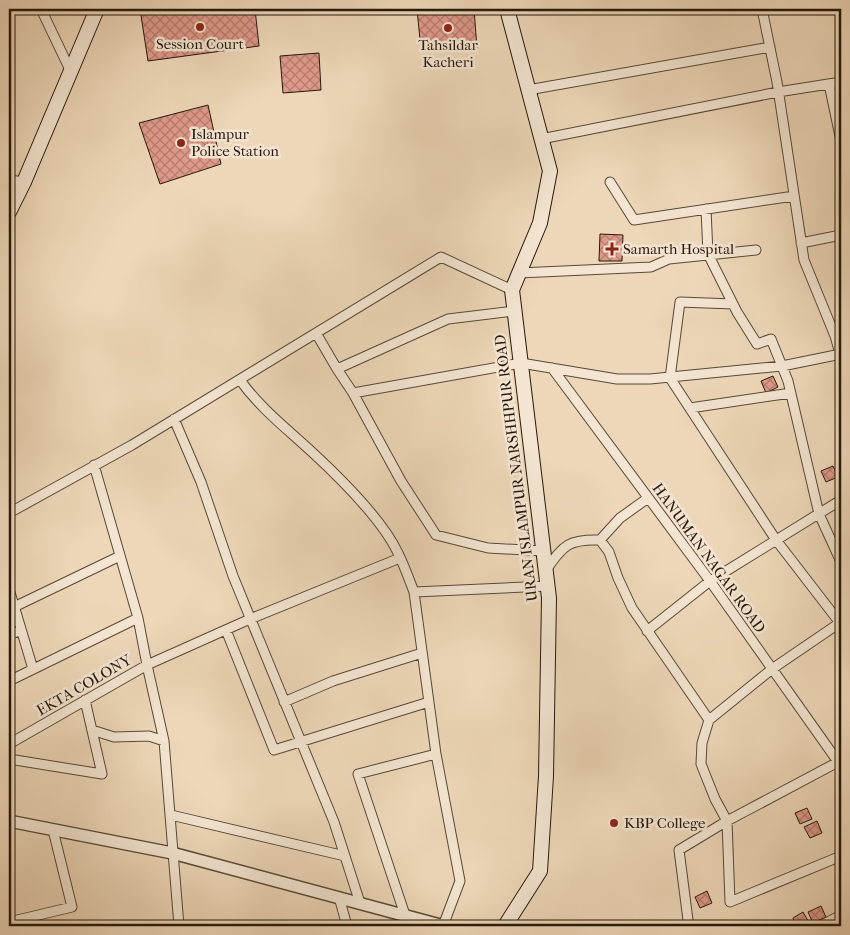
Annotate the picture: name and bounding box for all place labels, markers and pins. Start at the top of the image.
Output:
marker: Session Court [194,21,206,33]
marker: Tahsildar Kacheri [442,22,454,34]
place label: Session Court [156,35,245,53]
place label: Tahsildar Kacheri [418,36,478,71]
place label: Islampur Police Station [191,125,279,160]
marker: Islampur Police Station [175,137,187,149]
place label: Samarth Hospital [623,240,734,258]
marker: Samarth Hospital [605,242,619,256]
place label: KBP College [624,814,706,832]
marker: KBP College [608,817,620,829]

